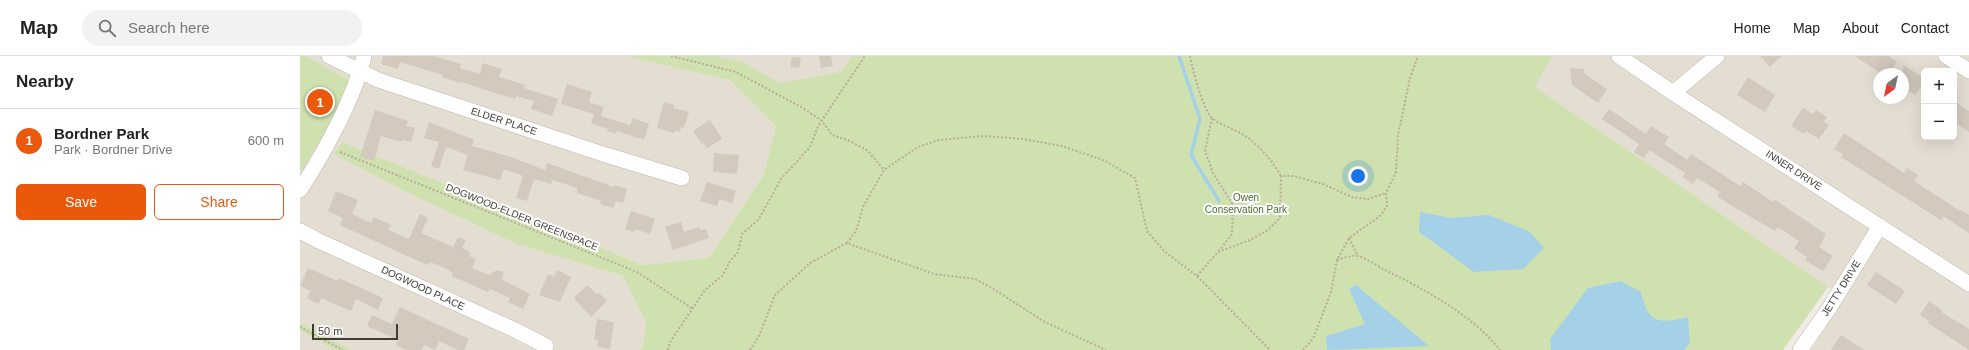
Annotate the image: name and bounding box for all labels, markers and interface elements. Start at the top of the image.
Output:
search box [82,10,362,46]
text: Map [20,17,58,38]
icon: search [96,17,118,39]
text: Search here [128,19,210,36]
text: Home [1734,20,1771,36]
text: Map [1793,20,1820,36]
text: About [1842,20,1879,36]
text: Contact [1901,20,1949,36]
north arrow [1873,68,1909,104]
map controls [1921,68,1957,140]
button: + [1921,68,1957,104]
text: Nearby [16,72,74,91]
pin: 1 [307,87,333,117]
button: − [1921,104,1957,140]
street label: ELDER PLACE [470,105,539,137]
text: Bordner Park [54,125,149,142]
text: 1 [25,133,33,148]
text: 600 m [248,133,284,148]
text: Park · Bordner Drive [54,142,172,157]
street label: INNER DRIVE [1764,148,1824,192]
your location [1348,166,1368,186]
street label: DOGWOOD-ELDER GREENSPACE [444,181,600,253]
button: Save [16,184,146,220]
button: Share [154,184,284,220]
park label: Owen Conservation Park [1205,192,1288,215]
street label: JETTY DRIVE [1819,258,1863,318]
street label: DOGWOOD PLACE [380,264,467,312]
scale bar [312,322,398,341]
text: 50 m [318,325,342,337]

